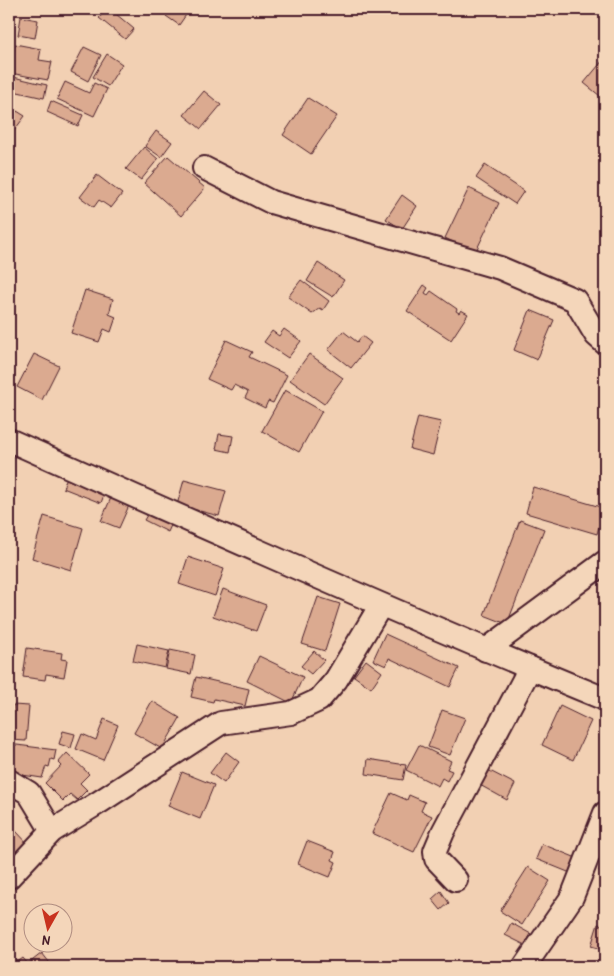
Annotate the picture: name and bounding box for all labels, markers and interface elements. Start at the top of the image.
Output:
north arrow [22,904,72,954]
text: N [41,931,51,951]

